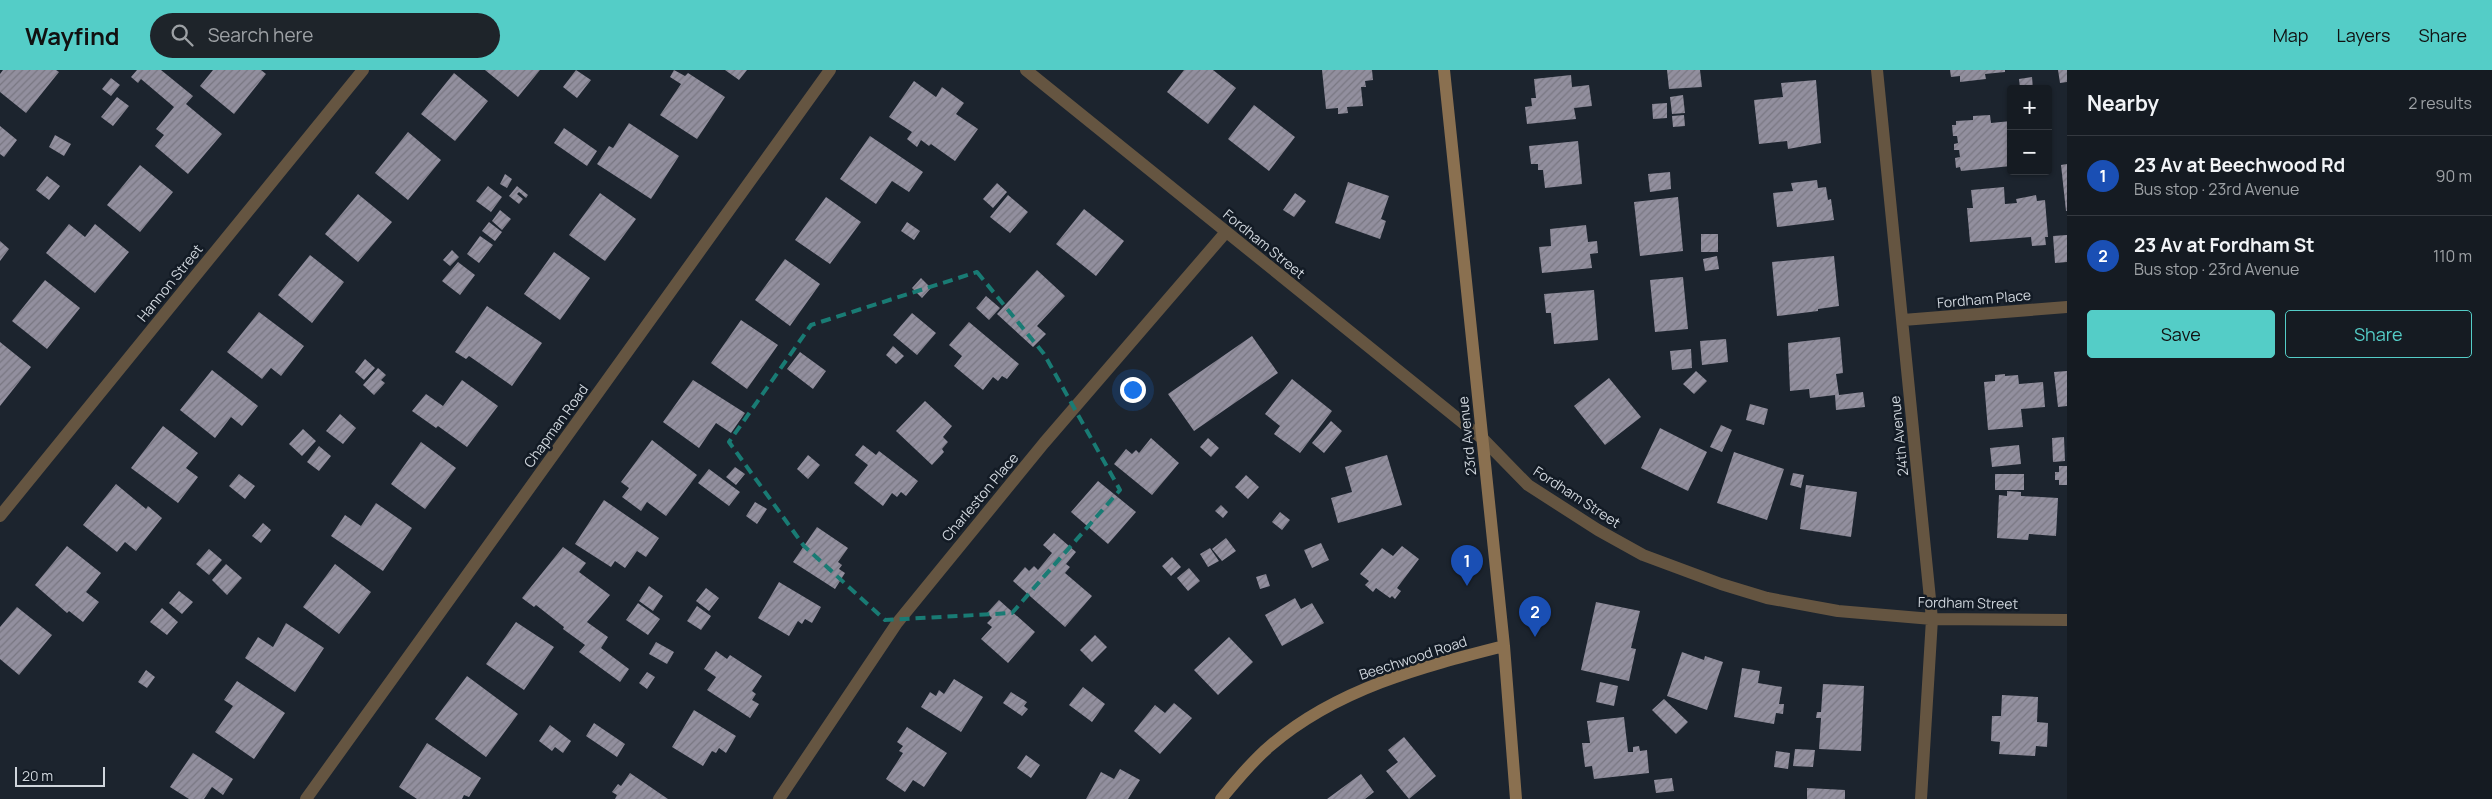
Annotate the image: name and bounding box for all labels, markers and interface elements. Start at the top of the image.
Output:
search box [150,13,500,58]
text: Wayfind [25,19,120,52]
icon: search [168,21,196,49]
text: Search here [208,22,313,48]
text: Map [2273,23,2308,47]
text: Layers [2336,23,2390,47]
text: Share [2418,23,2467,47]
map controls [2007,85,2052,175]
button: + [2007,85,2052,130]
text: Nearby [2087,89,2159,117]
text: 2 results [2408,92,2472,114]
button: − [2007,130,2052,175]
text: 23 Av at Beechwood Rd [2134,152,2345,178]
text: 1 [2099,165,2107,187]
text: 90 m [2436,165,2472,187]
text: Bus stop · 23rd Avenue [2134,178,2299,200]
street label: Fordham Street [1219,205,1310,283]
text: 23 Av at Fordham St [2134,232,2314,258]
street label: Hannon Street [133,240,207,325]
text: 2 [2098,245,2108,267]
text: 110 m [2433,245,2472,267]
text: Bus stop · 23rd Avenue [2134,258,2299,280]
street label: Fordham Place [1936,285,2032,312]
button: Save [2087,310,2275,358]
button: Share [2285,310,2472,358]
your location [1120,377,1146,403]
street label: Chapman Road [519,380,592,471]
street label: 23rd Avenue [1453,395,1480,477]
street label: 24th Avenue [1885,395,1912,477]
street label: Charleston Place [937,448,1022,545]
street label: Fordham Street [1530,461,1625,532]
pin: 1 [1451,545,1483,586]
street label: Fordham Street [1918,592,2019,613]
pin: 2 [1519,596,1551,637]
street label: Beechwood Road [1356,631,1469,684]
scale bar [15,764,105,787]
text: 20 m [22,766,53,785]

